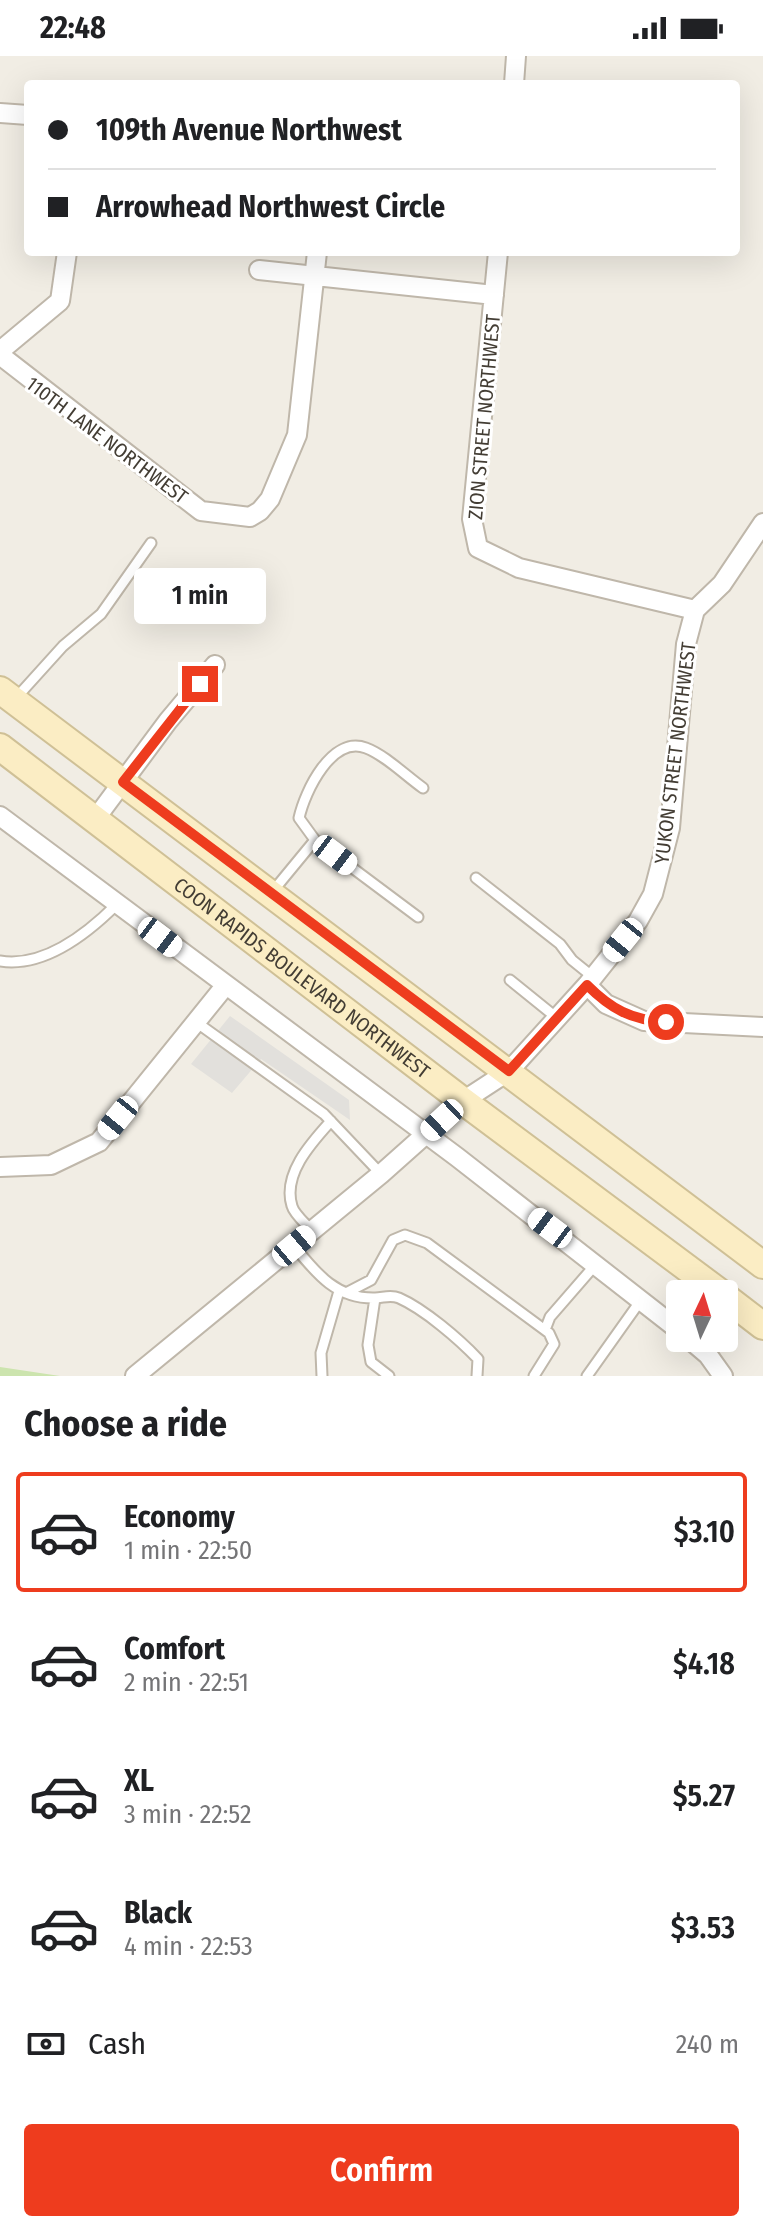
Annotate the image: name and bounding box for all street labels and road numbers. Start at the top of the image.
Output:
street label: ZION STREET NORTHWEST [463,313,505,521]
street label: 110TH LANE NORTHWEST [21,371,193,509]
street label: YUKON STREET NORTHWEST [649,640,701,865]
street label: COON RAPIDS BOULEVARD NORTHWEST [169,872,435,1084]

